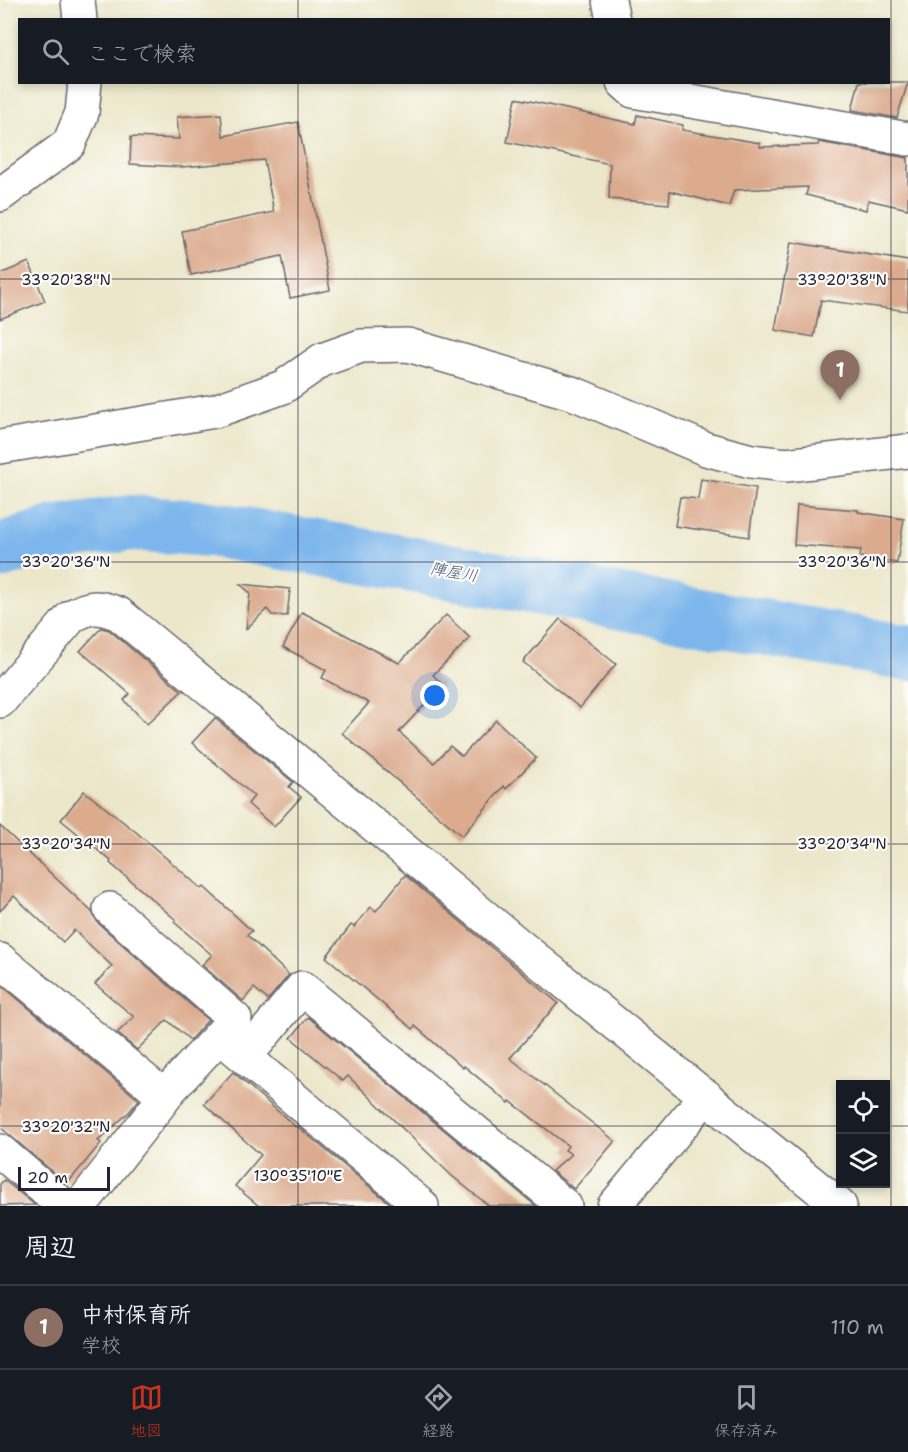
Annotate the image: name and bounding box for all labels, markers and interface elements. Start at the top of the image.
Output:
search box [18,18,890,84]
icon: search [39,35,72,68]
text: ここで検索 [87,39,197,68]
text: 33°20'38"N [21,270,111,290]
text: 33°20'38"N [797,270,887,290]
pin: 1 [820,350,860,400]
text: 33°20'36"N [21,552,111,572]
text: 33°20'36"N [797,552,887,572]
water label: 陣屋川 [429,557,479,587]
your location [420,681,449,710]
text: 33°20'34"N [21,834,111,854]
text: 33°20'34"N [797,834,887,854]
map controls [836,1080,890,1188]
button: locate [836,1080,890,1134]
text: 33°20'32"N [21,1117,111,1137]
button: layers [836,1134,890,1188]
scale bar [18,1164,110,1192]
text: 130°35'10"E [254,1166,342,1186]
text: 20 m [27,1167,68,1188]
text: 周辺 [24,1229,76,1264]
text: 中村保育所 [81,1300,191,1329]
text: 1 [39,1314,48,1340]
text: 110 m [830,1314,884,1340]
text: 学校 [81,1332,121,1358]
tab: 地図 [130,1381,163,1441]
tab: 経路 [422,1381,455,1441]
tab: 保存済み [714,1381,778,1441]

